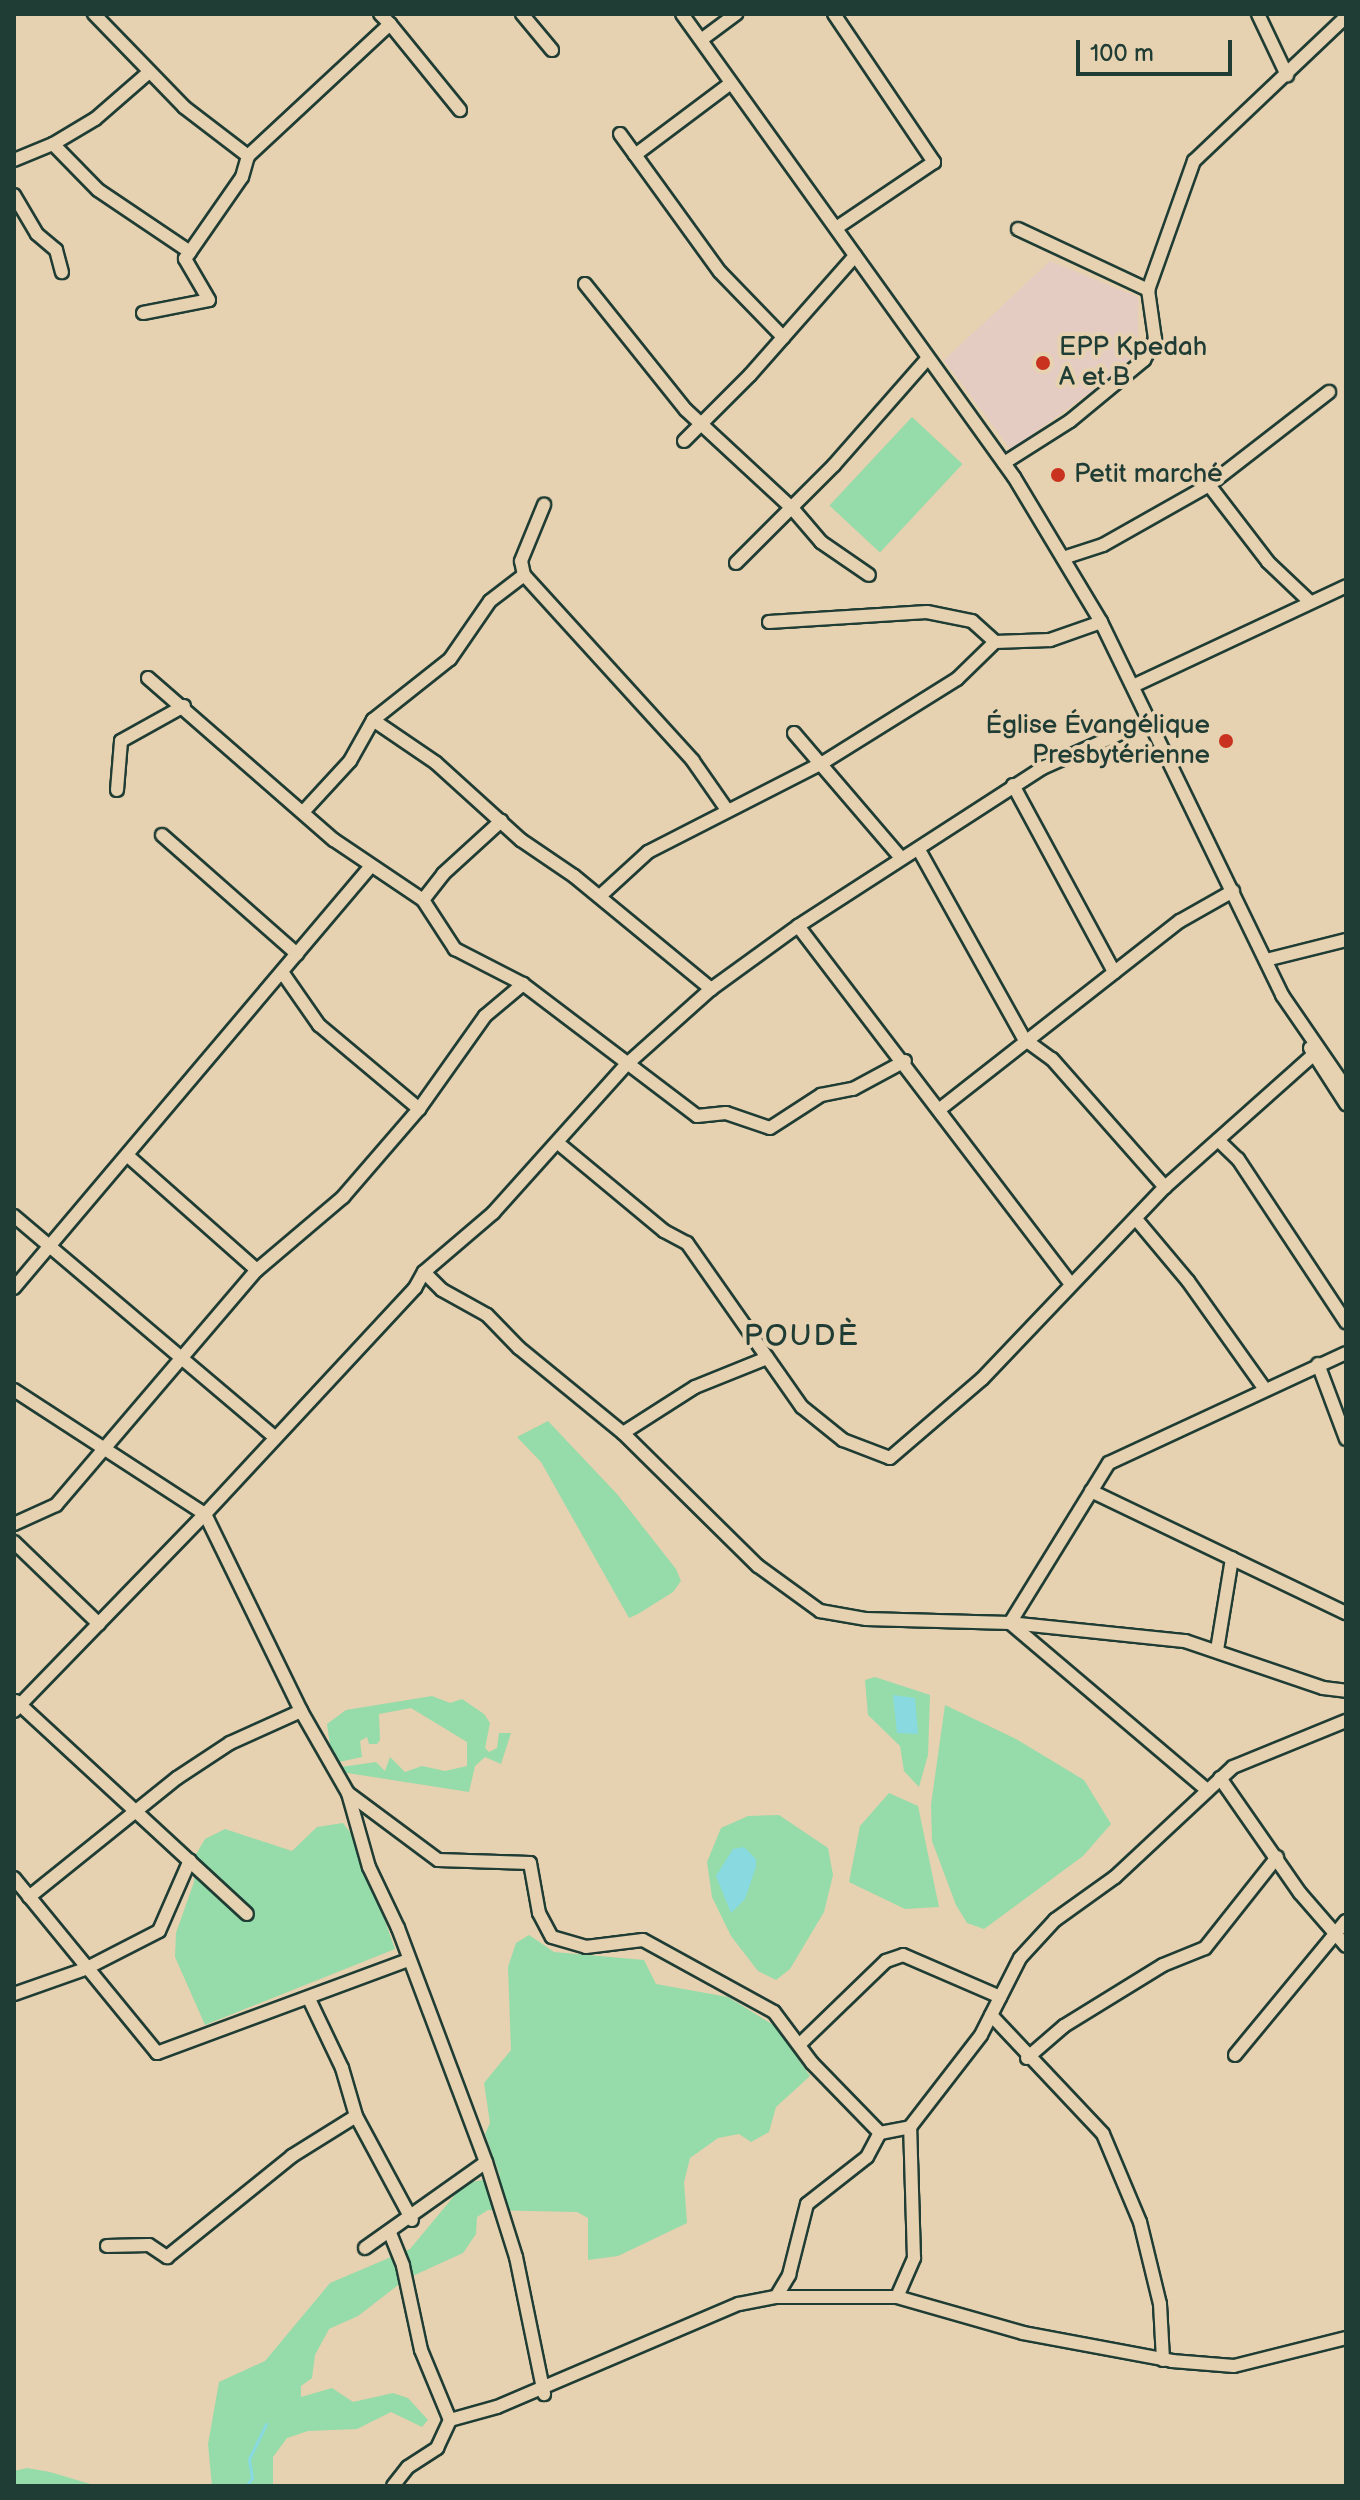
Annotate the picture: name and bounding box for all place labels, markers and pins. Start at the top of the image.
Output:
place label: EPP Kpedah A et B [1059,332,1207,394]
marker: EPP Kpedah A et B [1034,354,1052,372]
place label: Petit marché [1074,459,1223,491]
marker: Petit marché [1049,466,1067,484]
place label: Église Évangélique Presbytérienne [985,710,1210,772]
marker: Église Évangélique Presbytérienne [1217,732,1235,750]

